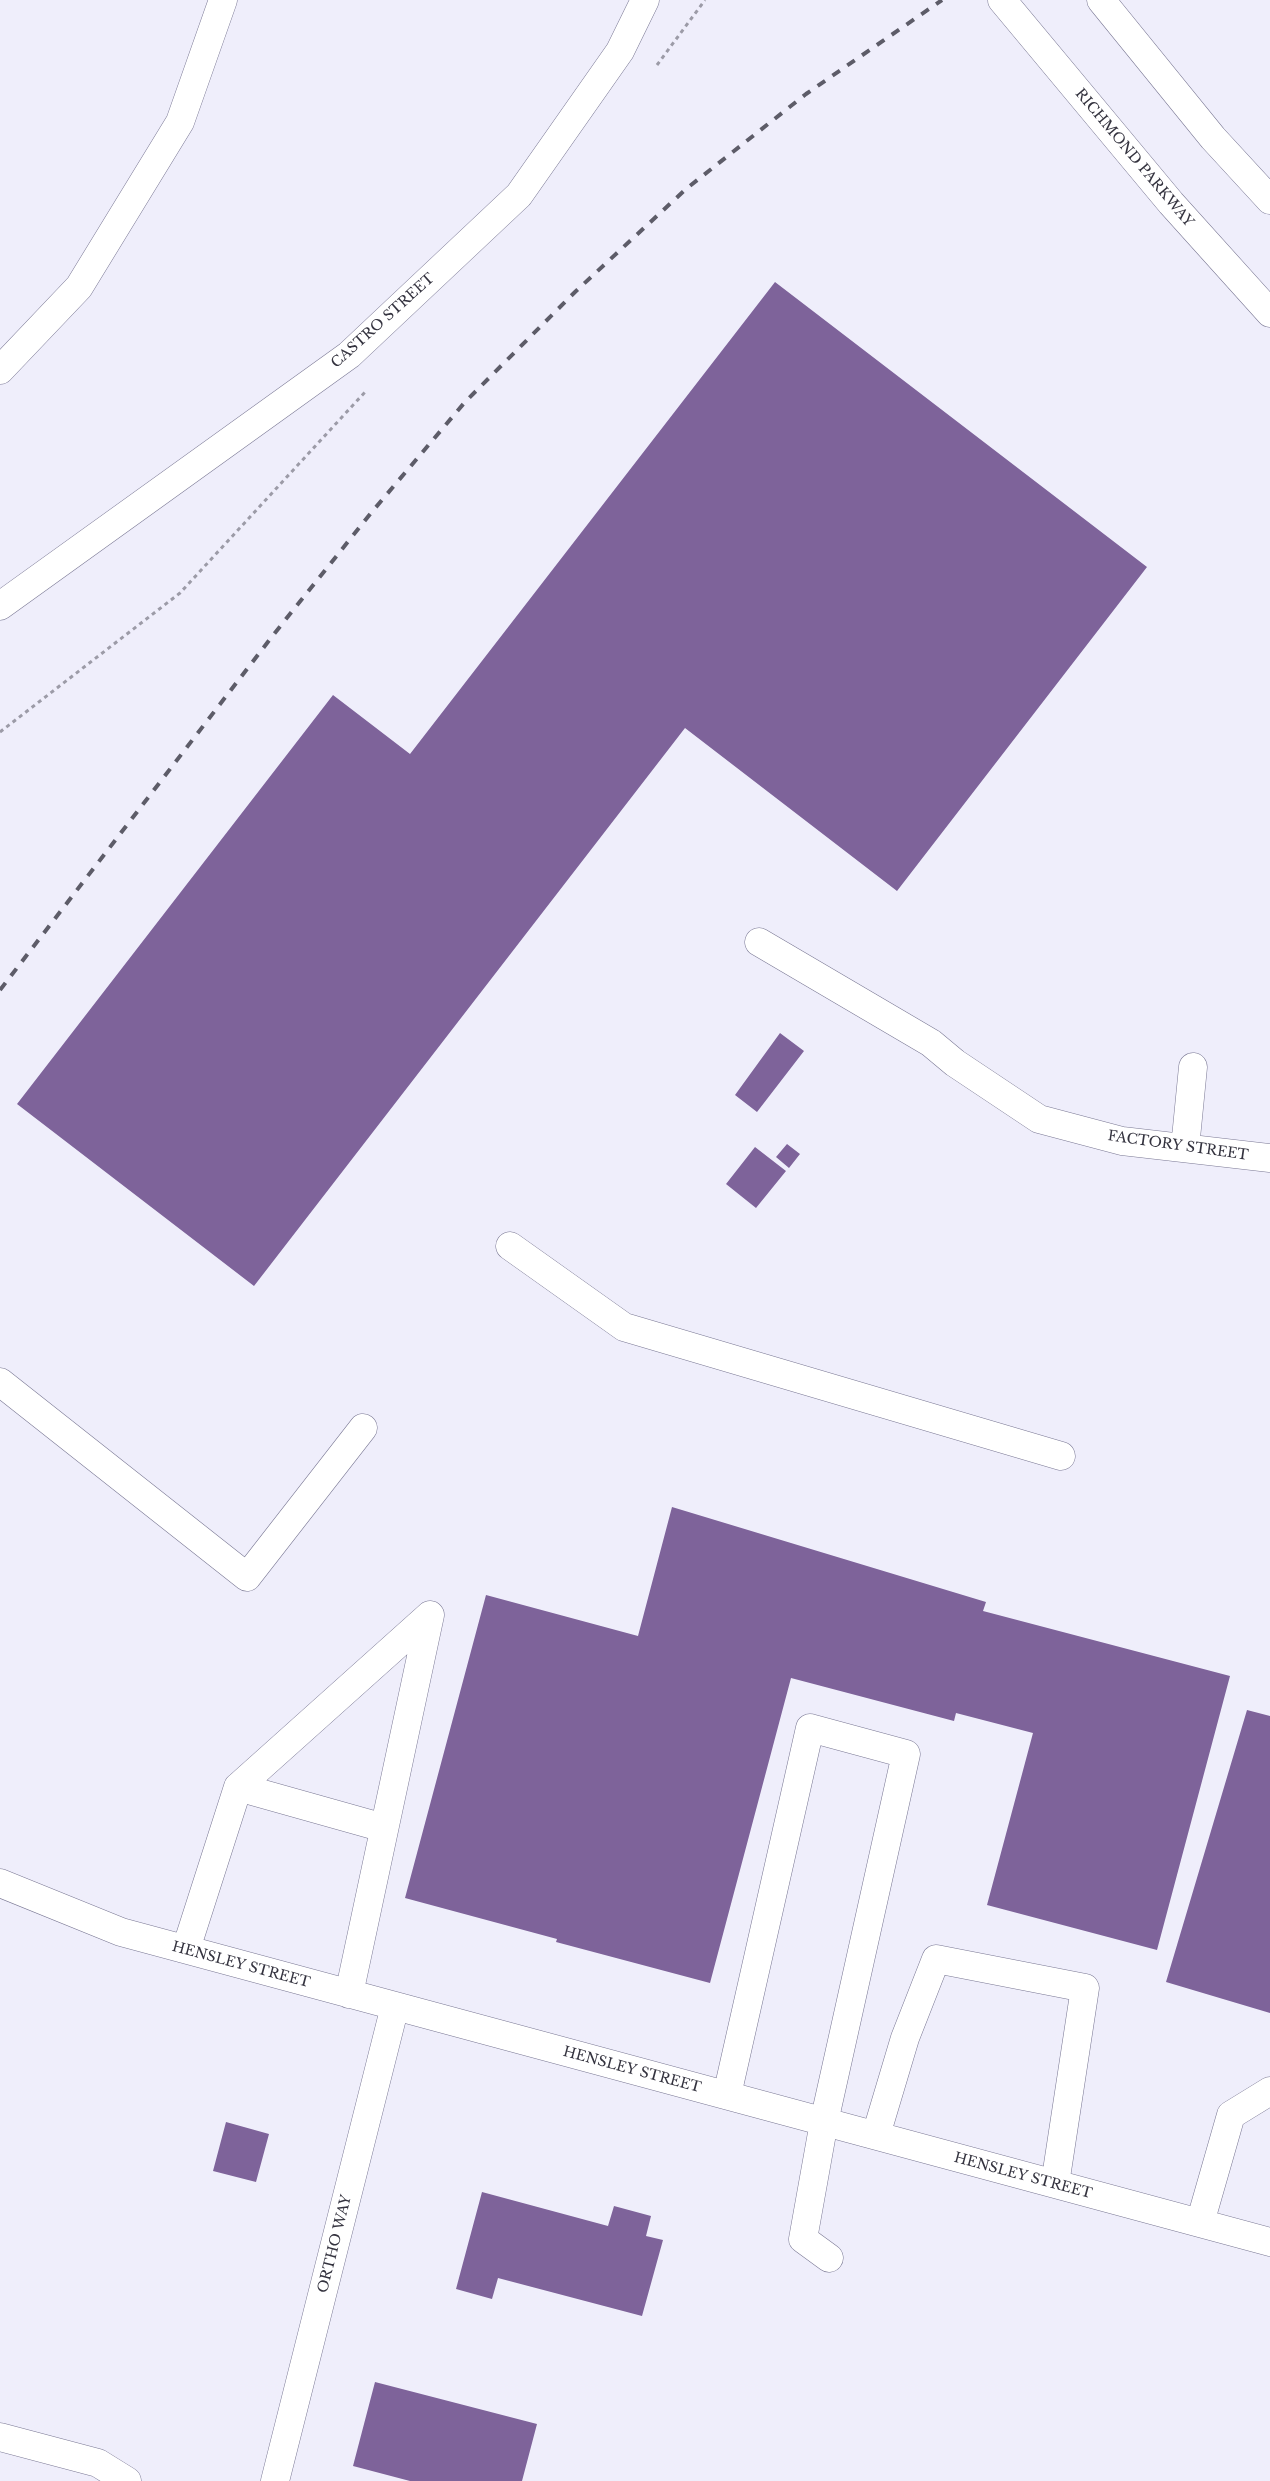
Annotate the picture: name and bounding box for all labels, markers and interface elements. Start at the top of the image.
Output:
street label: RICHMOND PARKWAY [1071,86,1197,230]
street label: CASTRO STREET [328,270,438,372]
street label: FACTORY STREET [1107,1128,1249,1164]
street label: HENSLEY STREET [170,1938,312,1992]
street label: HENSLEY STREET [561,2043,703,2097]
street label: HENSLEY STREET [952,2149,1094,2203]
street label: ORTHO WAY [315,2193,355,2295]

